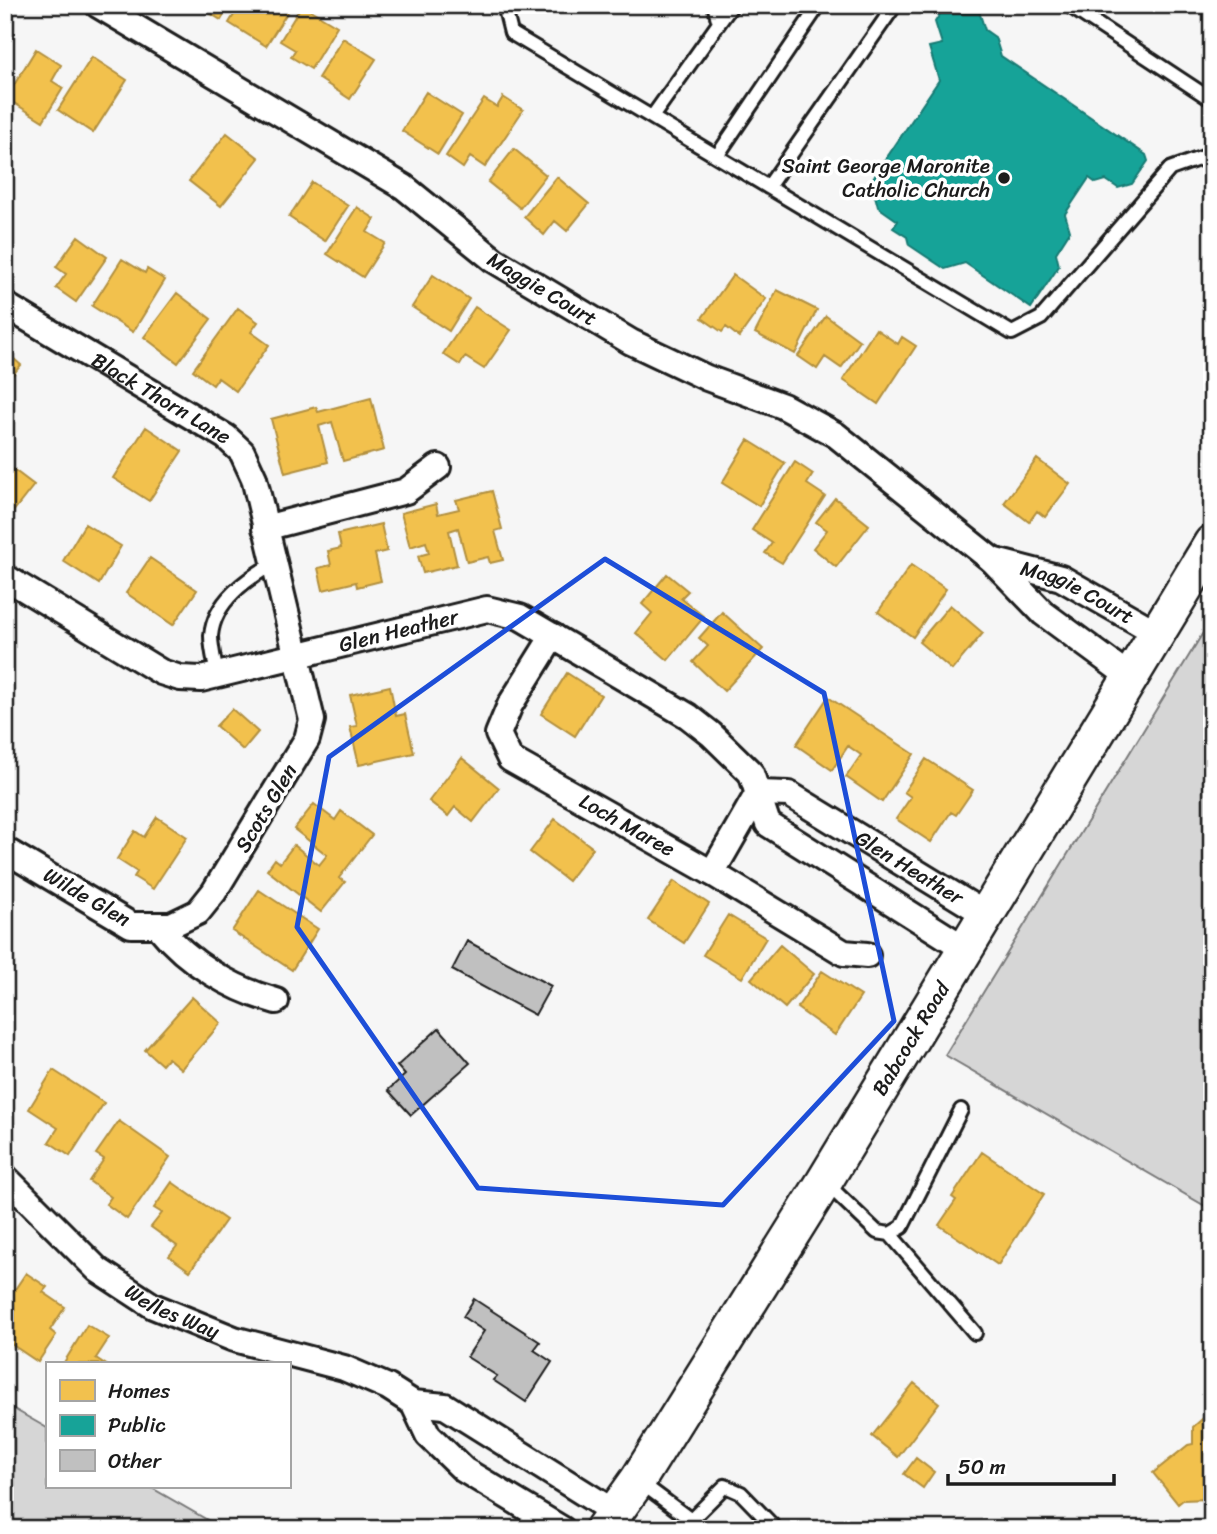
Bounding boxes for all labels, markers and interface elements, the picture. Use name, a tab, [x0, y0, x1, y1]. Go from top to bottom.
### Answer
place label: Saint George Maronite Catholic Church	[782, 147, 990, 209]
marker: Saint George Maronite Catholic Church	[996, 170, 1012, 186]
street label: Maggie Court	[480, 241, 605, 337]
street label: Black Thorn Lane	[84, 342, 239, 455]
street label: Maggie Court	[1016, 549, 1141, 635]
street label: Glen Heather	[335, 597, 464, 664]
street label: Scots Glen	[224, 756, 308, 860]
street label: Loch Maree	[572, 783, 683, 868]
street label: Glen Heather	[847, 820, 972, 916]
street label: Wilde Glen	[36, 857, 138, 937]
street label: Babcock Road	[861, 972, 961, 1104]
street label: Welles Way	[117, 1273, 226, 1350]
legend	[46, 1362, 290, 1488]
text: Homes	[108, 1372, 170, 1410]
text: Public	[108, 1406, 166, 1444]
text: Other	[108, 1442, 163, 1480]
scale bar	[948, 1443, 1114, 1487]
text: 50 m	[958, 1448, 1006, 1486]

